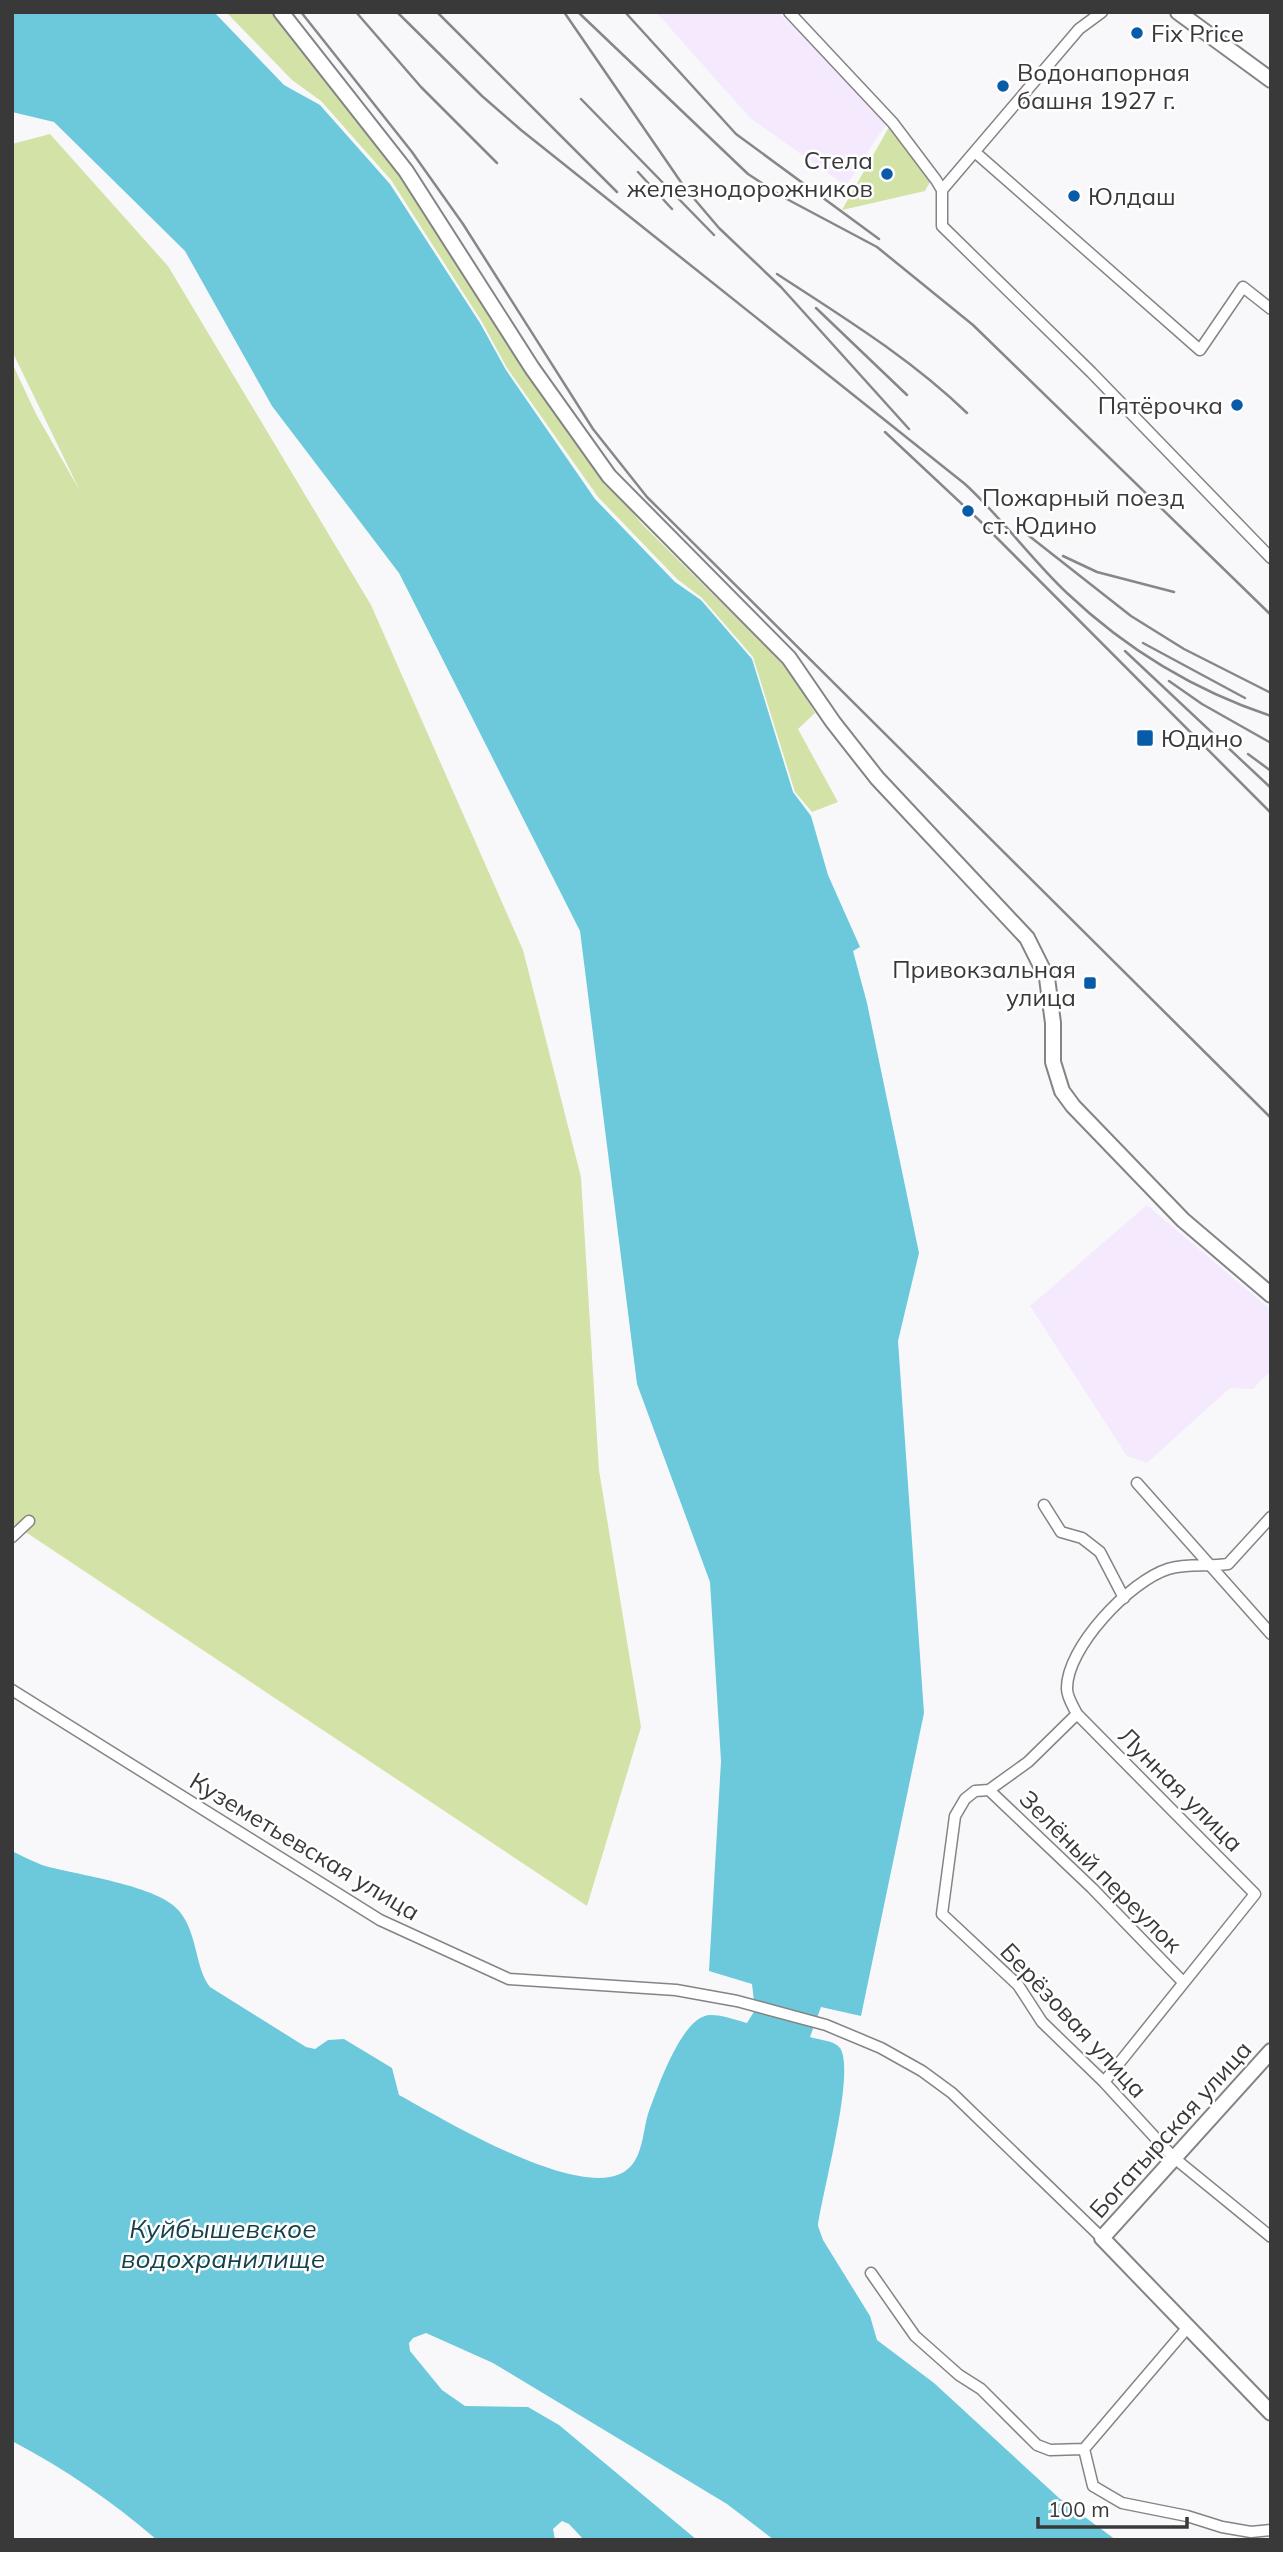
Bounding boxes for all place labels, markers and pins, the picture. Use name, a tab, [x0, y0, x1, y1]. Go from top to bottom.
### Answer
place label: Fix Price	[1151, 18, 1244, 48]
marker: Fix Price	[1129, 25, 1145, 41]
place label: Водонапорная башня 1927 г.	[1017, 57, 1190, 115]
marker: Водонапорная башня 1927 г.	[995, 78, 1011, 94]
place label: Стела железнодорожников	[627, 145, 873, 203]
marker: Стела железнодорожников	[879, 166, 895, 182]
place label: Юлдаш	[1088, 181, 1176, 211]
marker: Юлдаш	[1066, 188, 1082, 204]
place label: Пятёрочка	[1098, 390, 1223, 420]
marker: Пятёрочка	[1229, 397, 1245, 413]
place label: Пожарный поезд ст. Юдино	[982, 482, 1184, 540]
marker: Пожарный поезд ст. Юдино	[960, 503, 976, 519]
place label: Юдино	[1161, 723, 1243, 753]
marker: Юдино	[1135, 728, 1155, 748]
place label: Привокзальная улица	[892, 954, 1076, 1012]
marker: Привокзальная улица	[1082, 975, 1098, 991]

